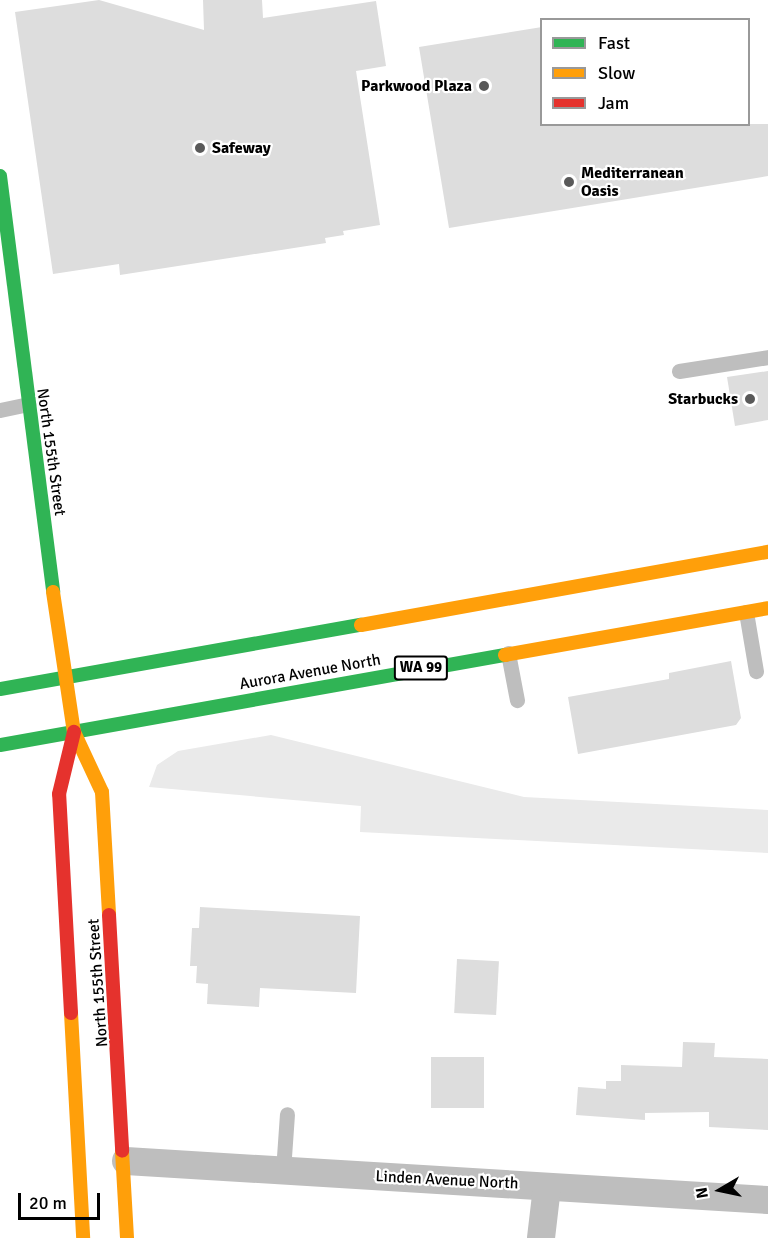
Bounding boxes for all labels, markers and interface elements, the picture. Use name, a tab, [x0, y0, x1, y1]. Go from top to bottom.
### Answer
legend	[540, 18, 750, 126]
text: Fast	[598, 32, 630, 54]
text: Slow	[598, 62, 635, 84]
place label: Parkwood Plaza	[361, 76, 472, 96]
marker: Parkwood Plaza	[477, 79, 491, 93]
text: Jam	[598, 92, 629, 114]
place label: Safeway	[212, 138, 271, 158]
marker: Safeway	[193, 141, 207, 155]
place label: Mediterranean Oasis	[581, 163, 684, 201]
marker: Mediterranean Oasis	[562, 175, 576, 189]
street label: North 155th Street	[33, 387, 69, 517]
place label: Starbucks	[668, 389, 738, 409]
marker: Starbucks	[743, 392, 757, 406]
street label: Aurora Avenue North	[238, 650, 382, 694]
road number: WA 99	[392, 656, 450, 680]
street label: North 155th Street	[84, 918, 112, 1048]
north arrow	[690, 1160, 750, 1220]
street label: Linden Avenue North	[375, 1167, 519, 1193]
scale bar	[21, 1181, 104, 1219]
text: N	[691, 1186, 713, 1200]
text: 20 m	[29, 1192, 67, 1214]

